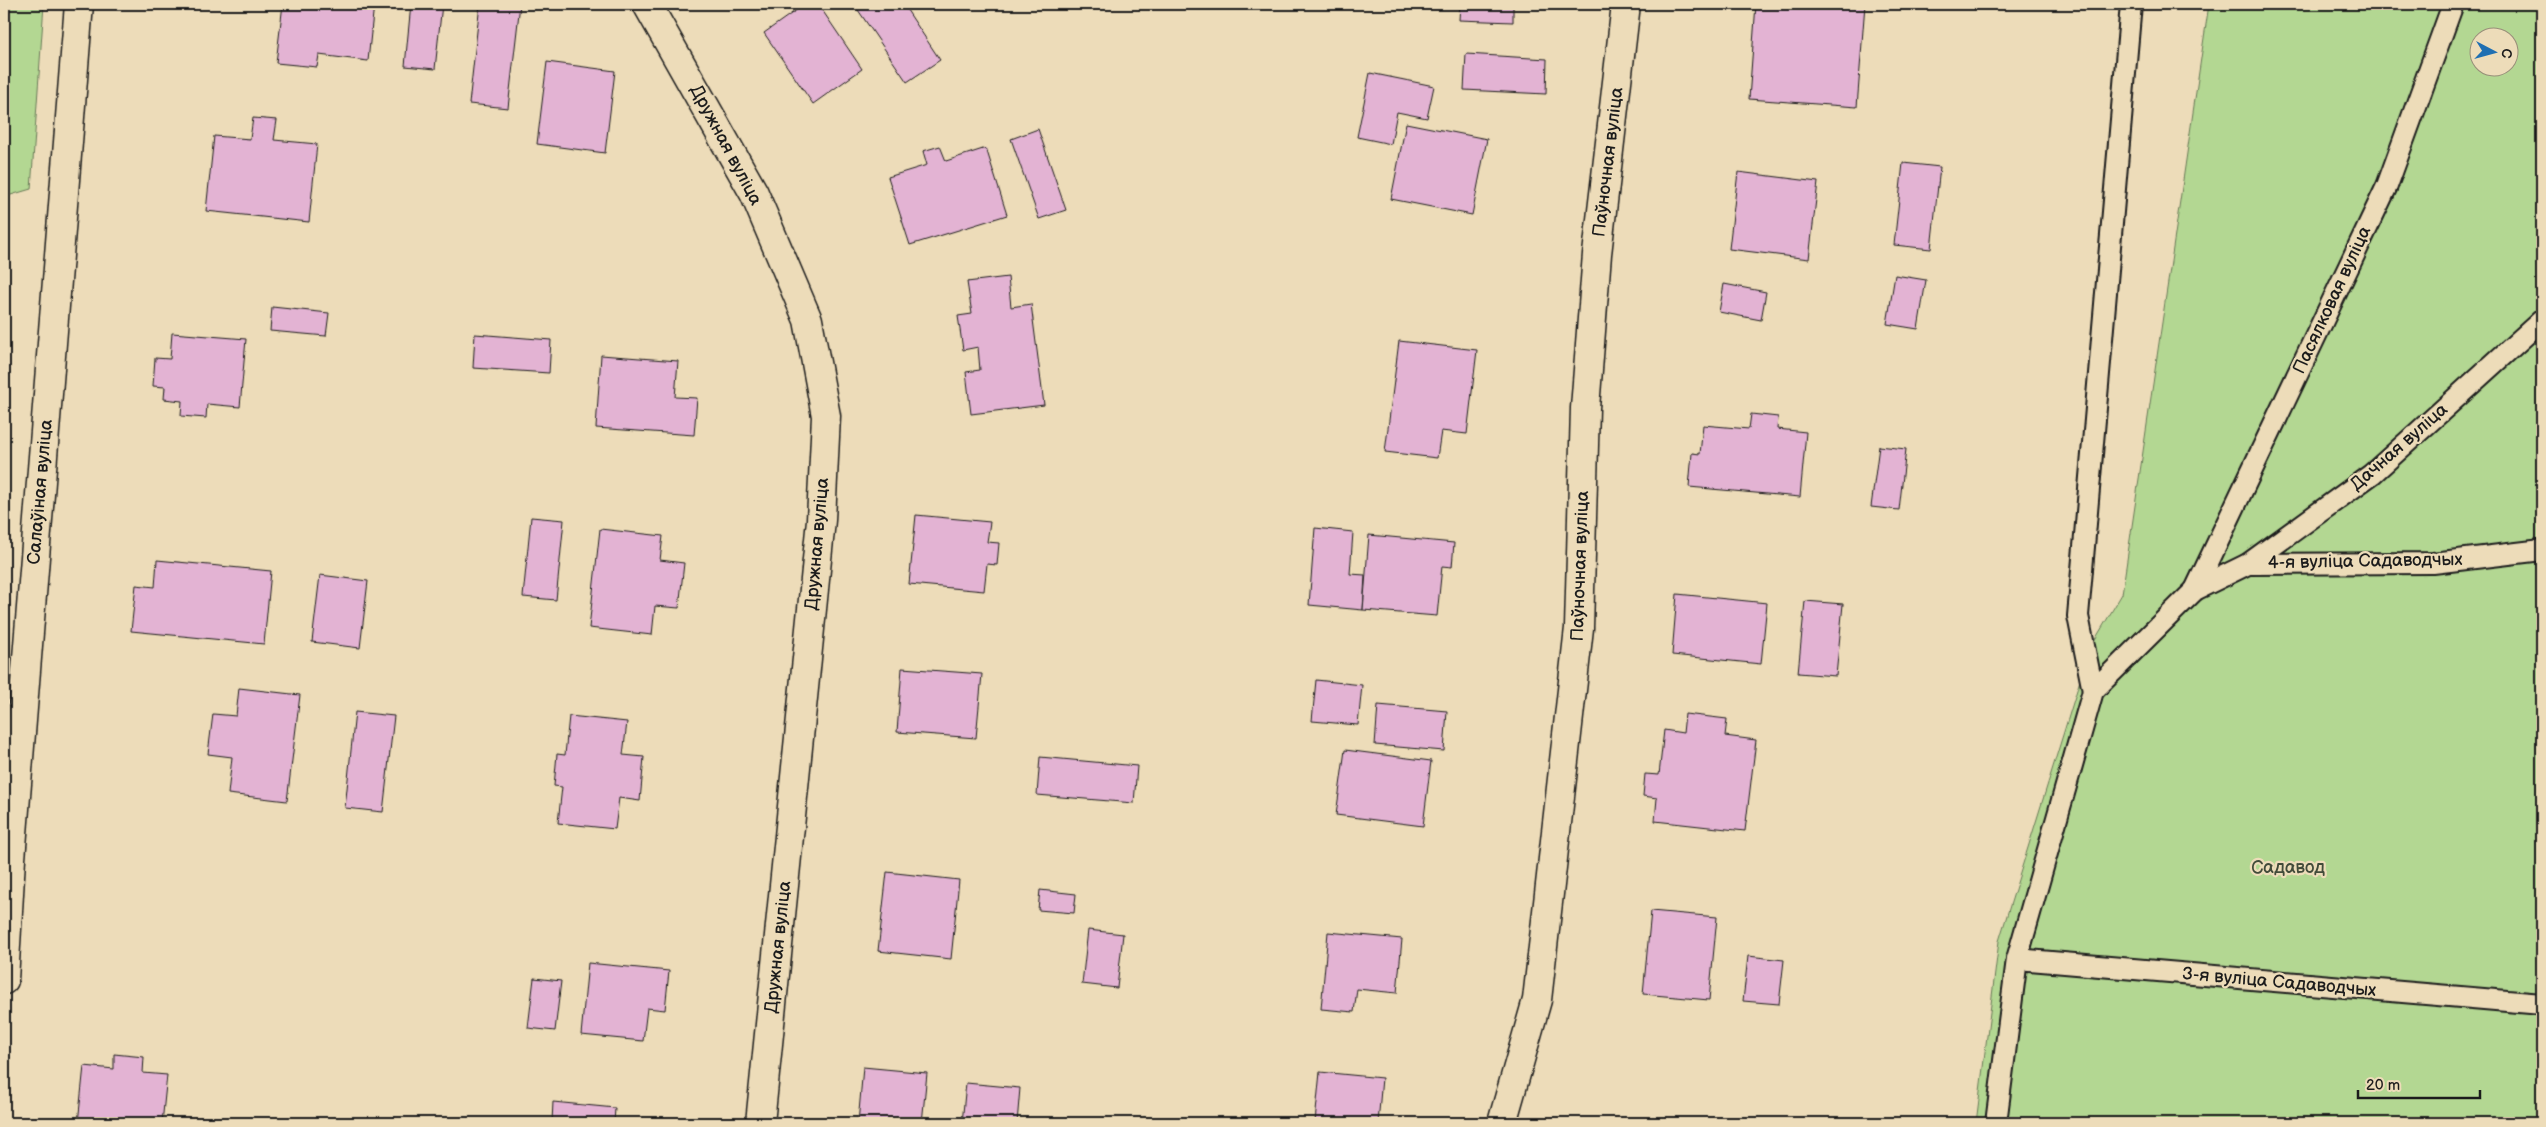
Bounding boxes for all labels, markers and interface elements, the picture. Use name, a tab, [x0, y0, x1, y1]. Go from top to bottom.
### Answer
north arrow	[2468, 28, 2518, 78]
text: С	[2497, 48, 2515, 59]
street label: Дружная вуліца	[686, 81, 767, 209]
street label: Паўночная вуліца	[1588, 86, 1628, 238]
street label: Пасялковая вуліца	[2289, 223, 2376, 377]
street label: Дачная вуліца	[2346, 399, 2452, 495]
street label: Салаўіная вуліца	[23, 418, 57, 565]
street label: Дружная вуліца	[801, 476, 833, 611]
street label: Паўночная вуліца	[1567, 490, 1593, 642]
street label: 4-я вуліца Садаводчых	[2267, 549, 2463, 573]
park label: Садавод	[2251, 857, 2325, 878]
street label: Дружная вуліца	[761, 879, 795, 1014]
street label: 3-я вуліца Садаводчых	[2181, 963, 2377, 1001]
scale bar	[2358, 1067, 2481, 1099]
text: 20 m	[2366, 1076, 2400, 1095]

